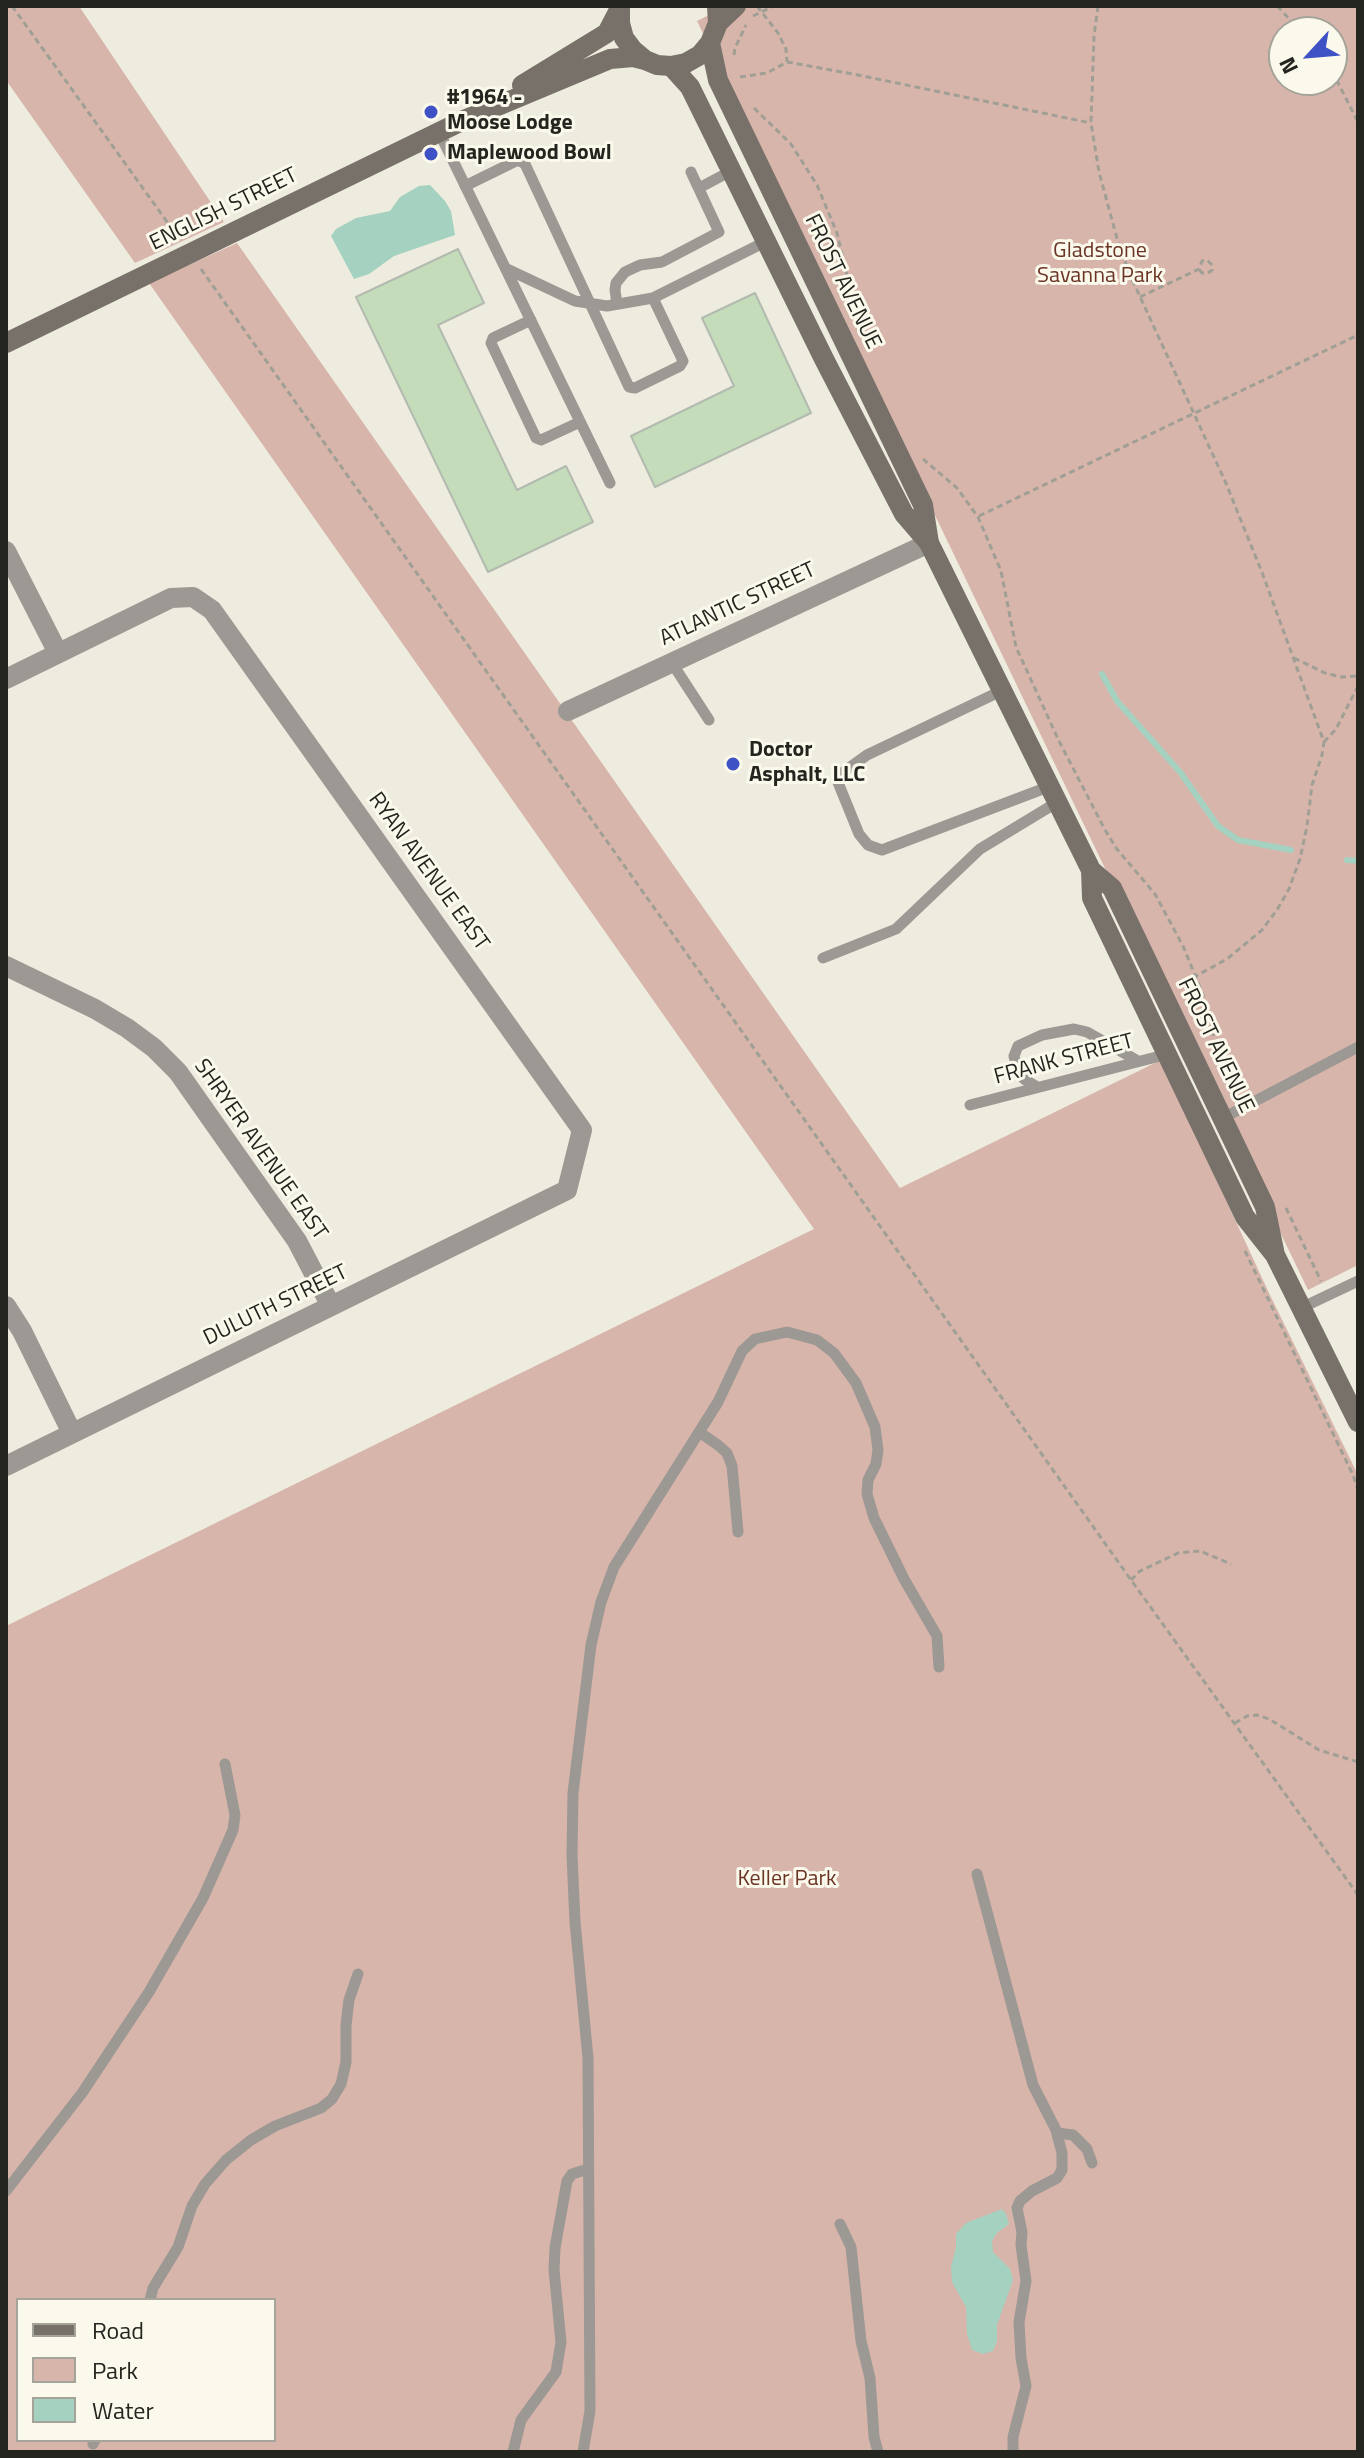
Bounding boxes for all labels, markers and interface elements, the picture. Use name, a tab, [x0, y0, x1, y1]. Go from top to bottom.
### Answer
north arrow	[1268, 16, 1348, 96]
text: N	[1270, 51, 1307, 80]
place label: #1964 - Moose Lodge	[447, 86, 573, 138]
marker: #1964 - Moose Lodge	[422, 103, 440, 121]
place label: Maplewood Bowl	[447, 141, 612, 167]
marker: Maplewood Bowl	[422, 145, 440, 163]
street label: ENGLISH STREET	[146, 163, 302, 257]
street label: FROST AVENUE	[798, 210, 886, 354]
park label: Gladstone Savanna Park	[1037, 239, 1163, 290]
street label: ATLANTIC STREET	[656, 557, 820, 653]
place label: Doctor Asphalt, LLC	[749, 738, 865, 790]
marker: Doctor Asphalt, LLC	[724, 755, 742, 773]
street label: RYAN AVENUE EAST	[362, 788, 494, 956]
street label: FROST AVENUE	[1171, 974, 1259, 1118]
street label: FRANK STREET	[991, 1029, 1137, 1091]
street label: SHRYER AVENUE EAST	[188, 1055, 332, 1245]
street label: DULUTH STREET	[200, 1260, 352, 1352]
park label: Keller Park	[737, 1867, 837, 1893]
legend	[16, 2298, 276, 2442]
text: Road	[92, 2312, 144, 2348]
text: Park	[92, 2352, 138, 2388]
text: Water	[92, 2392, 154, 2428]

